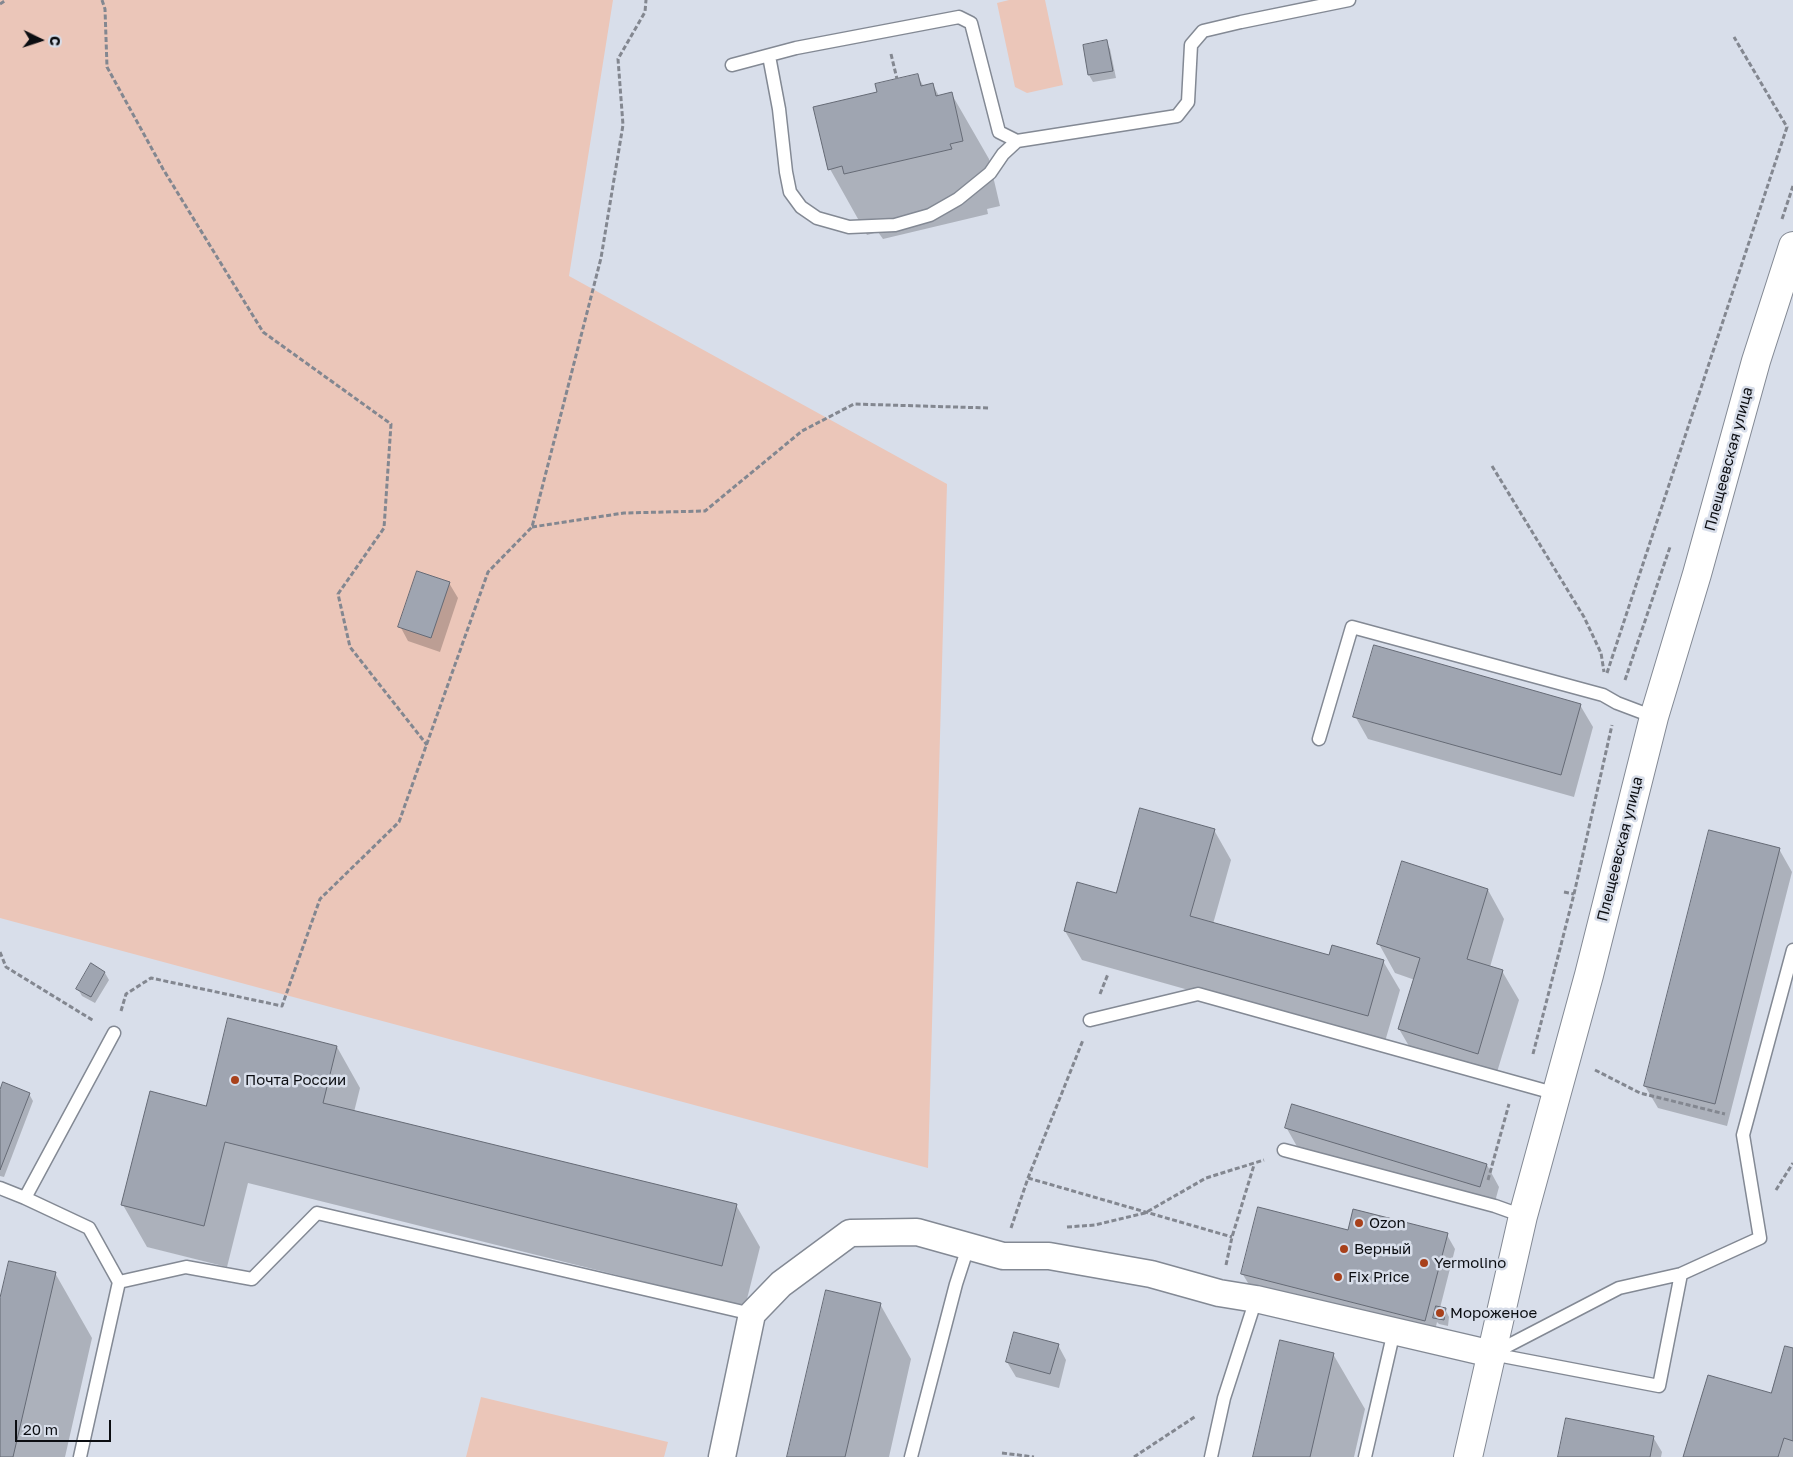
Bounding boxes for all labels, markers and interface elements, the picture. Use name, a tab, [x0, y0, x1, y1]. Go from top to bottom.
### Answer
north arrow	[15, 15, 65, 65]
text: С	[47, 36, 64, 47]
street label: Плещеевская улица	[1701, 385, 1757, 533]
street label: Плещеевская улица	[1593, 775, 1647, 923]
place label: Почта России	[245, 1071, 346, 1089]
marker: Почта России	[229, 1074, 241, 1086]
place label: Ozon	[1369, 1214, 1406, 1232]
marker: Ozon	[1353, 1217, 1365, 1229]
place label: Верный	[1354, 1240, 1411, 1258]
marker: Верный	[1338, 1243, 1350, 1255]
place label: Yermolino	[1434, 1254, 1506, 1272]
marker: Yermolino	[1418, 1257, 1430, 1269]
place label: Fix Price	[1348, 1268, 1410, 1286]
marker: Fix Price	[1332, 1271, 1344, 1283]
place label: Мороженое	[1450, 1304, 1537, 1322]
marker: Мороженое	[1434, 1307, 1446, 1319]
scale bar	[18, 1410, 114, 1442]
text: 20 m	[23, 1420, 58, 1438]

